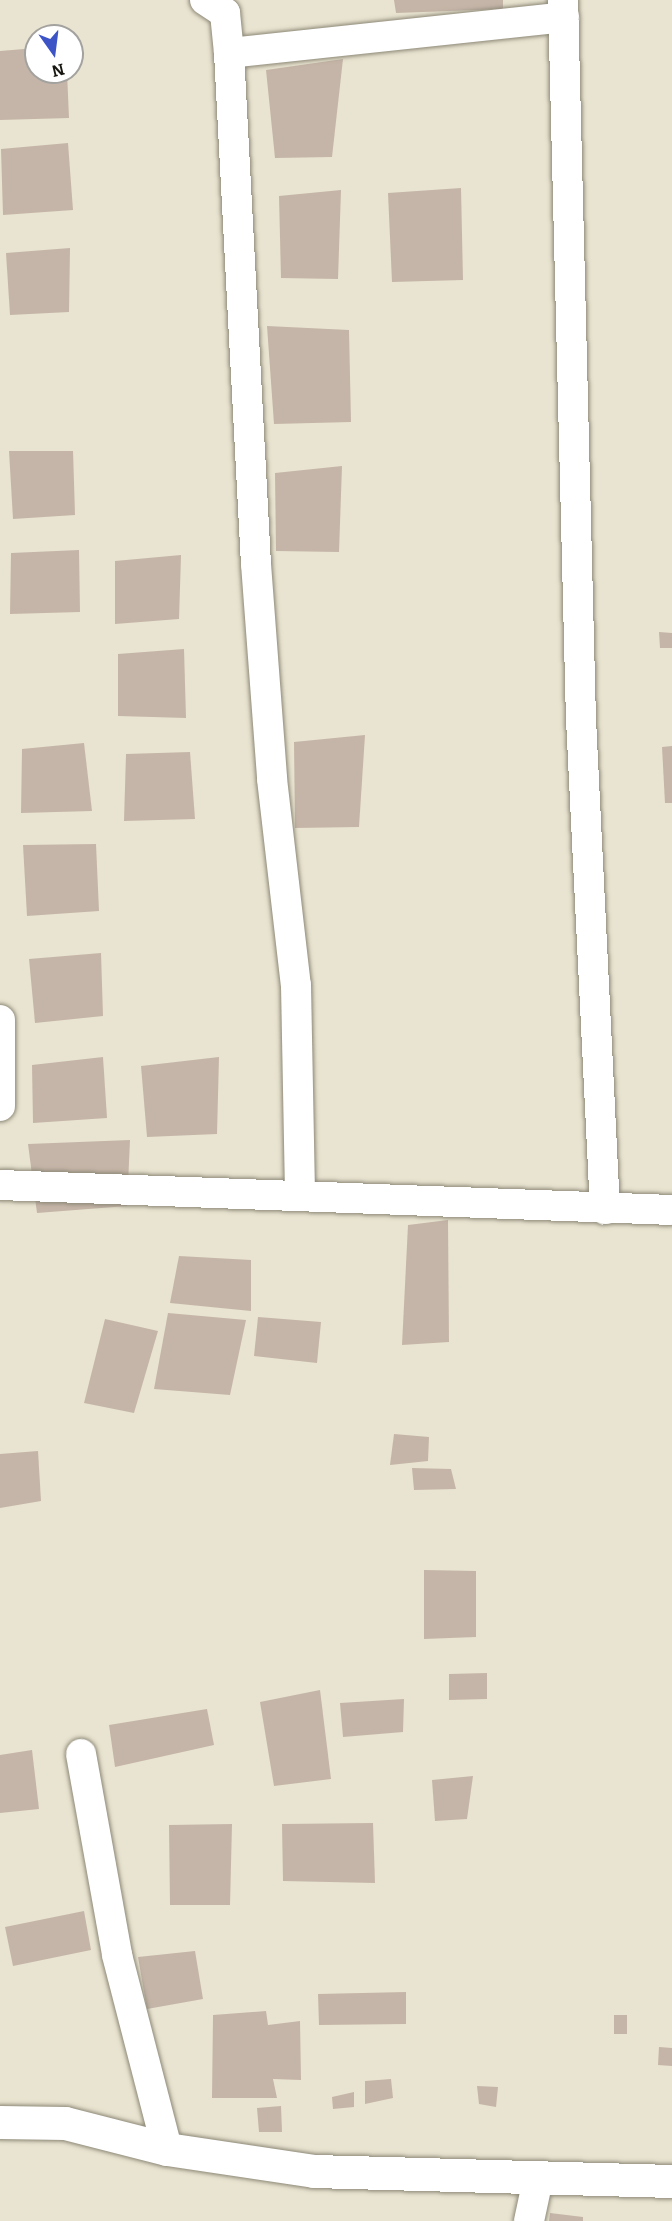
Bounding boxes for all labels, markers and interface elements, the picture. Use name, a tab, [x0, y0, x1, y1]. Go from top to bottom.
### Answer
north arrow	[24, 24, 84, 84]
text: N	[50, 59, 66, 81]

